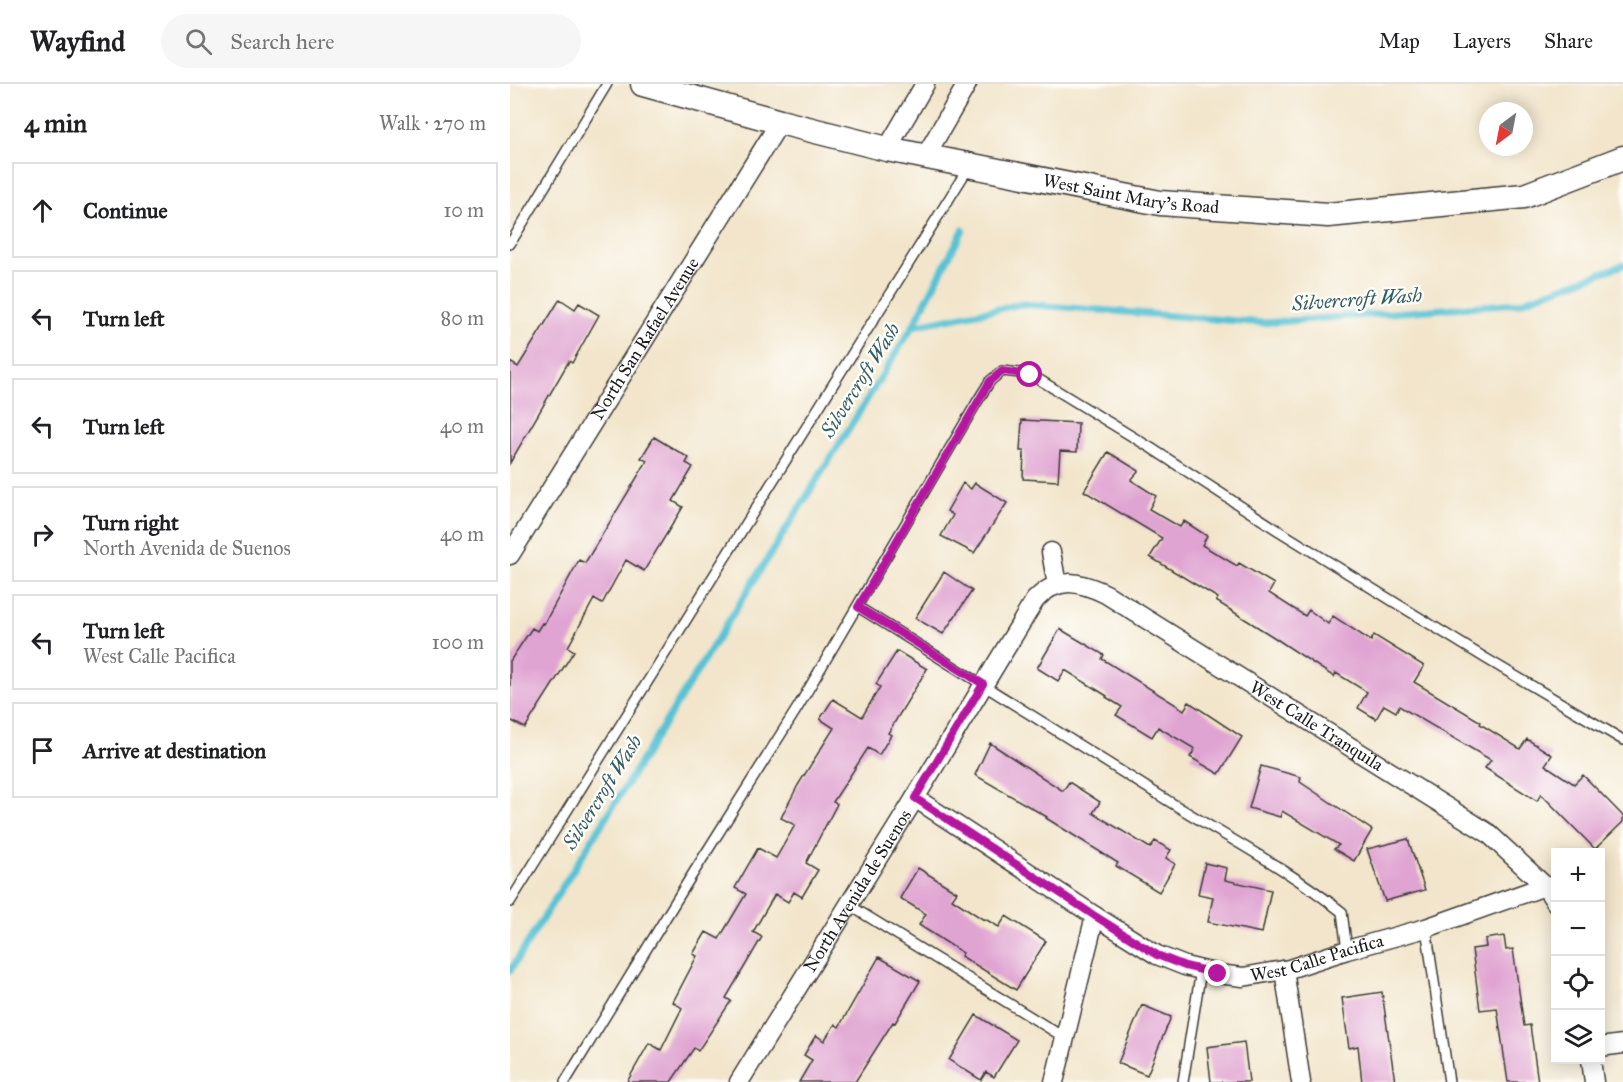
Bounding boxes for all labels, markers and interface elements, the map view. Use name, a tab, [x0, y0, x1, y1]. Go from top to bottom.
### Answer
search box	[161, 14, 581, 68]
text: Wayfind	[30, 24, 125, 59]
icon: search	[182, 25, 215, 58]
text: Search here	[230, 28, 334, 55]
text: Map	[1379, 28, 1420, 54]
text: Layers	[1453, 28, 1511, 54]
text: Share	[1544, 28, 1593, 54]
north arrow	[1479, 102, 1533, 156]
text: 4 min	[24, 107, 87, 139]
text: Walk · 270 m	[379, 111, 486, 135]
street label: West Saint Mary's Road	[1041, 169, 1220, 218]
icon: ahead	[26, 194, 59, 227]
text: Continue	[83, 197, 168, 224]
text: 10 m	[443, 198, 484, 222]
street label: North San Rafael Avenue	[586, 253, 704, 424]
water label: Silvercroft Wash	[1290, 282, 1423, 316]
icon: left	[26, 302, 59, 335]
text: Turn left	[83, 305, 165, 332]
text: 80 m	[441, 306, 484, 330]
water label: Silvercroft Wash	[815, 318, 905, 443]
route start	[1016, 361, 1042, 387]
icon: left	[26, 410, 59, 443]
text: Turn left	[83, 413, 165, 440]
text: 40 m	[440, 414, 484, 438]
text: Turn right	[83, 509, 179, 536]
icon: right	[26, 518, 59, 551]
text: 40 m	[440, 522, 484, 546]
text: North Avenida de Suenos	[83, 536, 291, 560]
text: Turn left	[83, 617, 165, 644]
icon: left	[26, 626, 59, 659]
text: 100 m	[432, 630, 484, 654]
text: West Calle Pacifica	[83, 644, 236, 668]
street label: West Calle Tranquila	[1246, 676, 1388, 776]
water label: Silvercroft Wash	[557, 730, 647, 855]
icon: arrive	[26, 734, 59, 767]
text: Arrive at destination	[83, 737, 266, 764]
street label: North Avenida de Suenos	[799, 805, 916, 976]
map controls	[1551, 848, 1605, 1064]
button: +	[1551, 848, 1605, 902]
button: −	[1551, 902, 1605, 956]
street label: West Calle Pacifica	[1249, 929, 1386, 987]
button: locate	[1551, 956, 1605, 1010]
route end	[1204, 960, 1230, 986]
button: layers	[1551, 1010, 1605, 1064]

